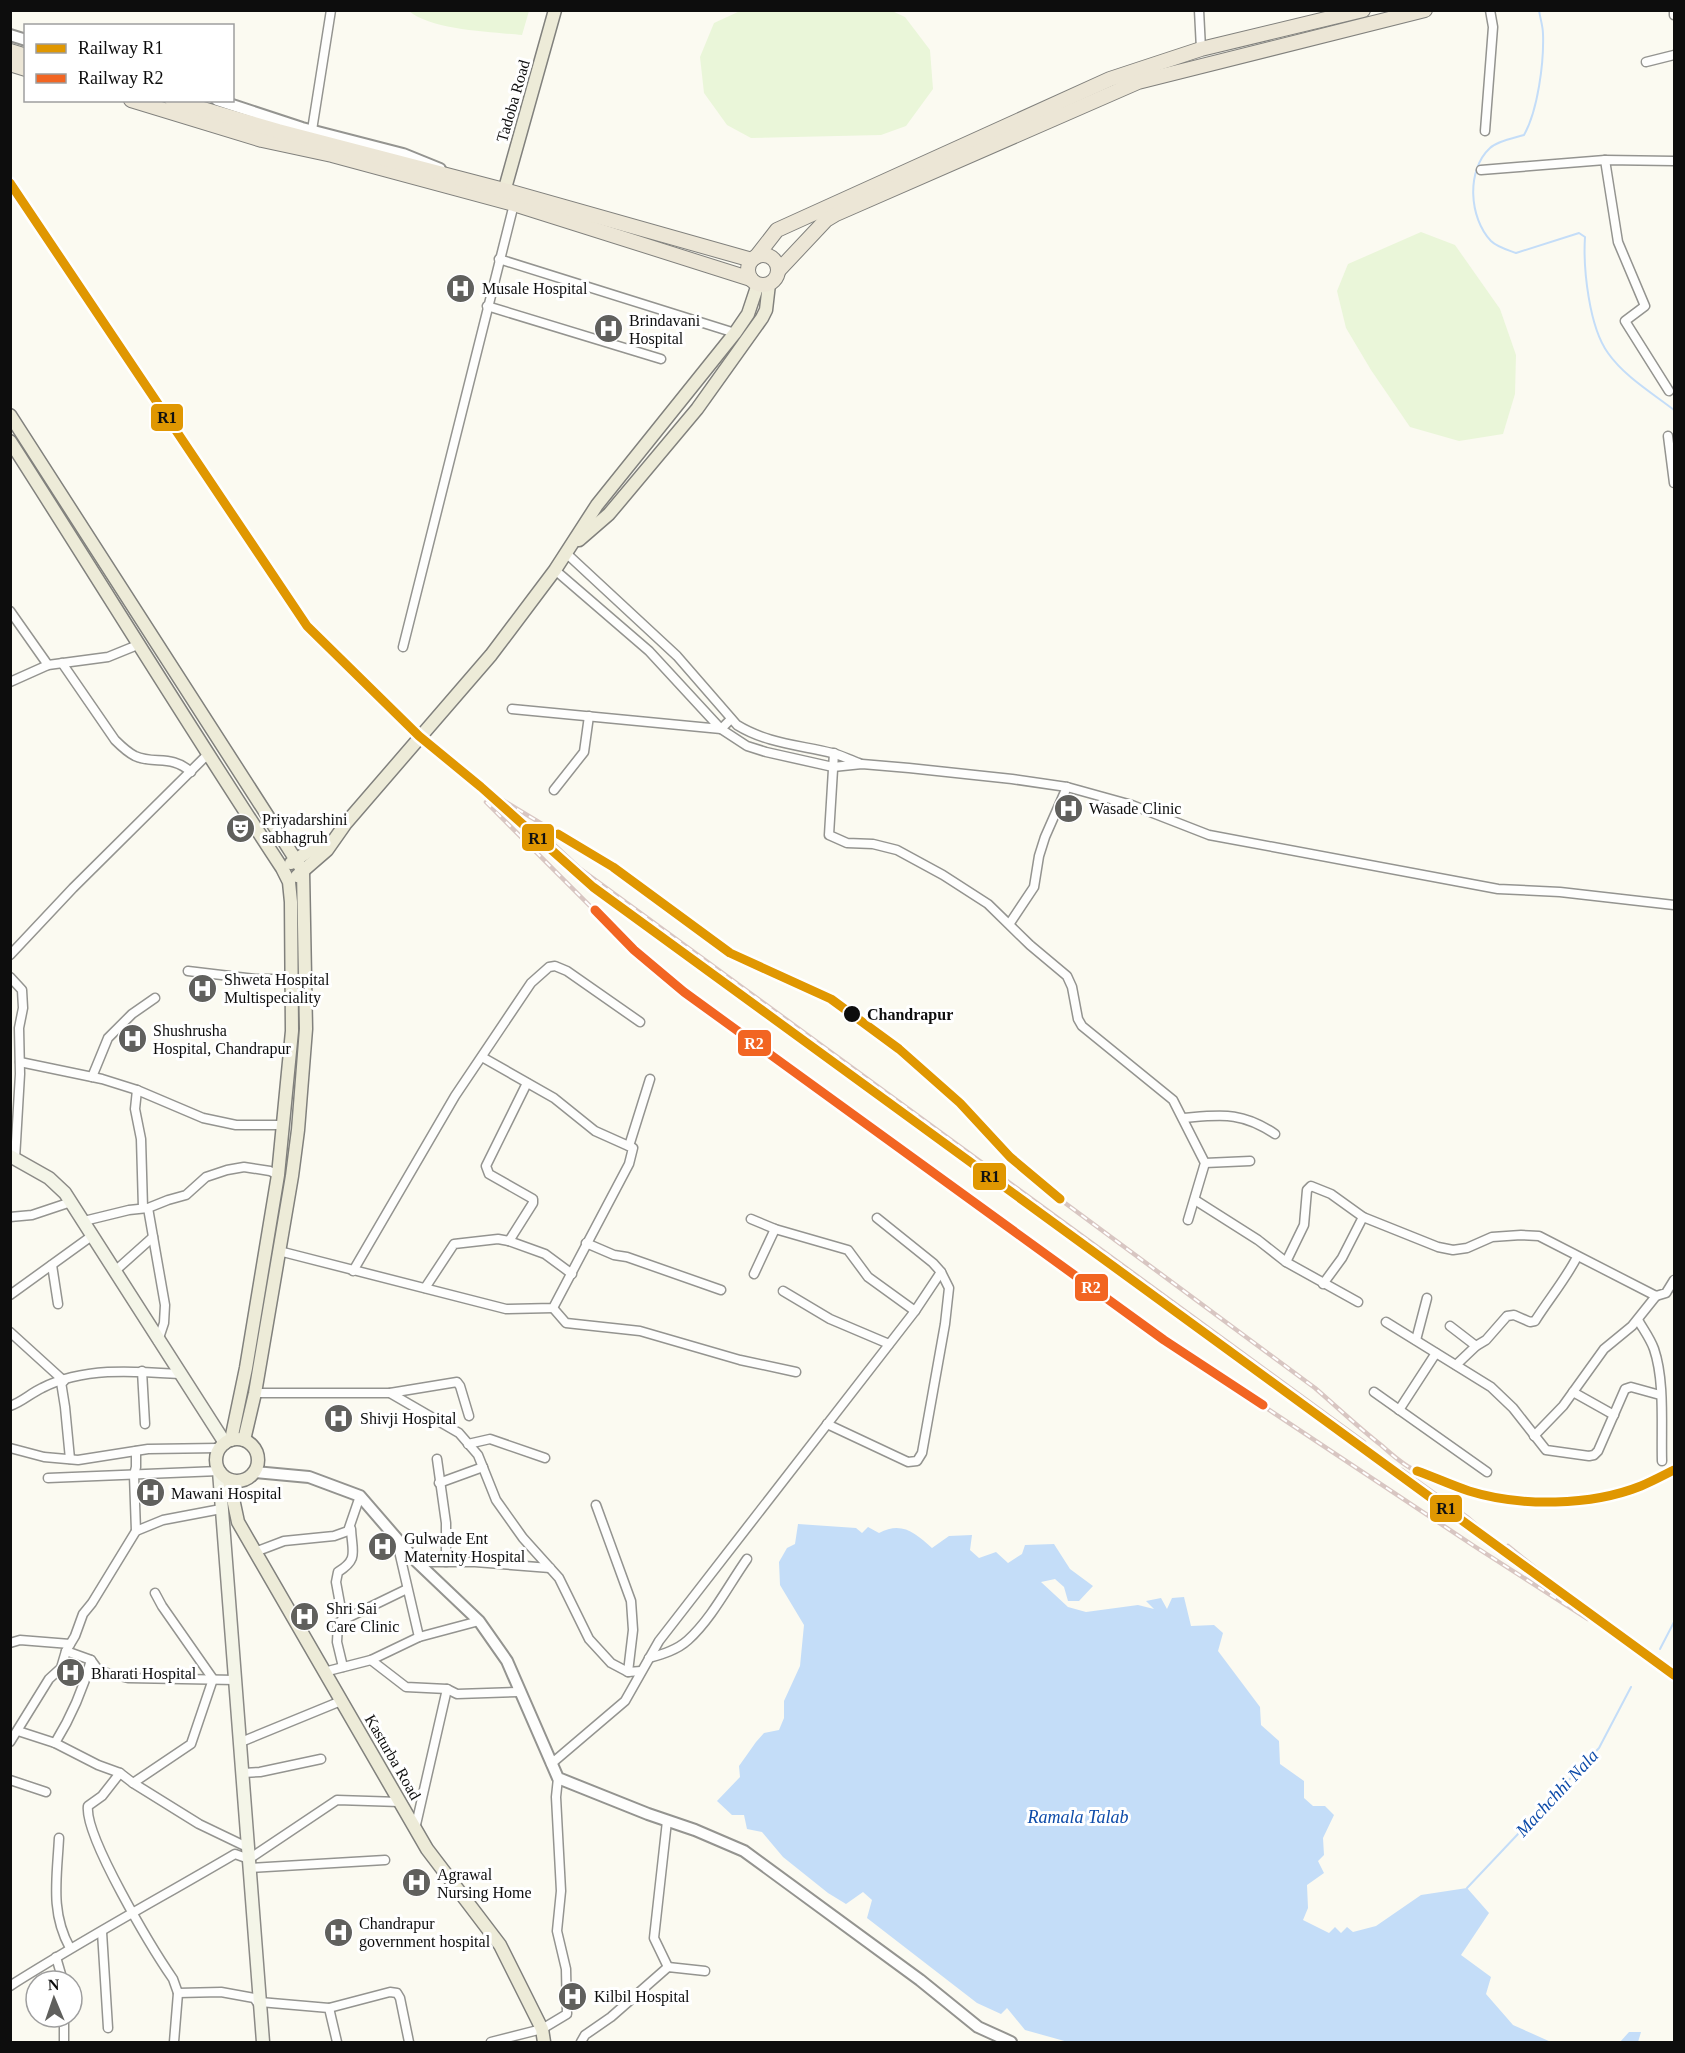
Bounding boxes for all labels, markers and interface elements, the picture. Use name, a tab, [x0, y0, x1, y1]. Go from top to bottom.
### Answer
legend	[24, 24, 234, 102]
text: Railway R1	[78, 38, 164, 58]
street label: Tadoba Road	[493, 58, 533, 144]
text: Railway R2	[78, 68, 164, 88]
hospital icon: Musale Hospital	[445, 272, 477, 304]
place label: Musale Hospital	[482, 280, 588, 298]
place label: Brindavani Hospital	[629, 312, 701, 348]
hospital icon: Brindavani Hospital	[592, 313, 624, 345]
line badge: R1	[150, 403, 184, 432]
text: R1	[157, 409, 177, 426]
hospital icon: Wasade Clinic	[1052, 792, 1084, 824]
place label: Wasade Clinic	[1089, 800, 1181, 817]
place label: Priyadarshini sabhagruh	[262, 811, 348, 847]
theatre icon: Priyadarshini sabhagruh	[225, 812, 257, 844]
line badge: R1	[521, 823, 555, 852]
text: R1	[528, 830, 548, 847]
place label: Shweta Hospital Multispeciality	[224, 971, 330, 1007]
hospital icon: Shweta Hospital Multispeciality	[187, 972, 219, 1004]
marker: Chandrapur	[842, 1004, 862, 1024]
place label: Chandrapur	[867, 1006, 953, 1024]
place label: Shushrusha Hospital, Chandrapur	[153, 1022, 291, 1058]
hospital icon: Shushrusha Hospital, Chandrapur	[116, 1023, 148, 1055]
line badge: R2	[737, 1029, 772, 1057]
text: R2	[744, 1035, 764, 1052]
line badge: R1	[972, 1162, 1007, 1191]
text: R1	[980, 1168, 1000, 1185]
line badge: R2	[1074, 1273, 1109, 1302]
text: R2	[1081, 1279, 1101, 1296]
hospital icon: Shivji Hospital	[323, 1402, 355, 1434]
place label: Shivji Hospital	[360, 1410, 457, 1428]
hospital icon: Mawani Hospital	[134, 1477, 166, 1509]
place label: Mawani Hospital	[171, 1485, 282, 1503]
line badge: R1	[1429, 1494, 1463, 1523]
text: R1	[1436, 1500, 1456, 1517]
place label: Gulwade Ent Maternity Hospital	[404, 1530, 526, 1566]
hospital icon: Gulwade Ent Maternity Hospital	[367, 1531, 399, 1563]
place label: Shri Sai Care Clinic	[326, 1600, 399, 1635]
hospital icon: Shri Sai Care Clinic	[289, 1601, 321, 1633]
hospital icon: Bharati Hospital	[54, 1657, 86, 1689]
place label: Bharati Hospital	[91, 1665, 197, 1683]
street label: Kasturba Road	[362, 1711, 424, 1803]
water label: Machchhi Nala	[1511, 1745, 1602, 1841]
water label: Ramala Talab	[1027, 1807, 1128, 1827]
place label: Agrawal Nursing Home	[437, 1866, 532, 1902]
hospital icon: Agrawal Nursing Home	[400, 1867, 432, 1899]
place label: Chandrapur government hospital	[359, 1915, 491, 1951]
hospital icon: Chandrapur government hospital	[322, 1916, 354, 1948]
north arrow	[24, 1969, 84, 2029]
text: N	[47, 1976, 60, 1993]
hospital icon: Kilbil Hospital	[557, 1980, 589, 2012]
place label: Kilbil Hospital	[594, 1988, 690, 2006]

